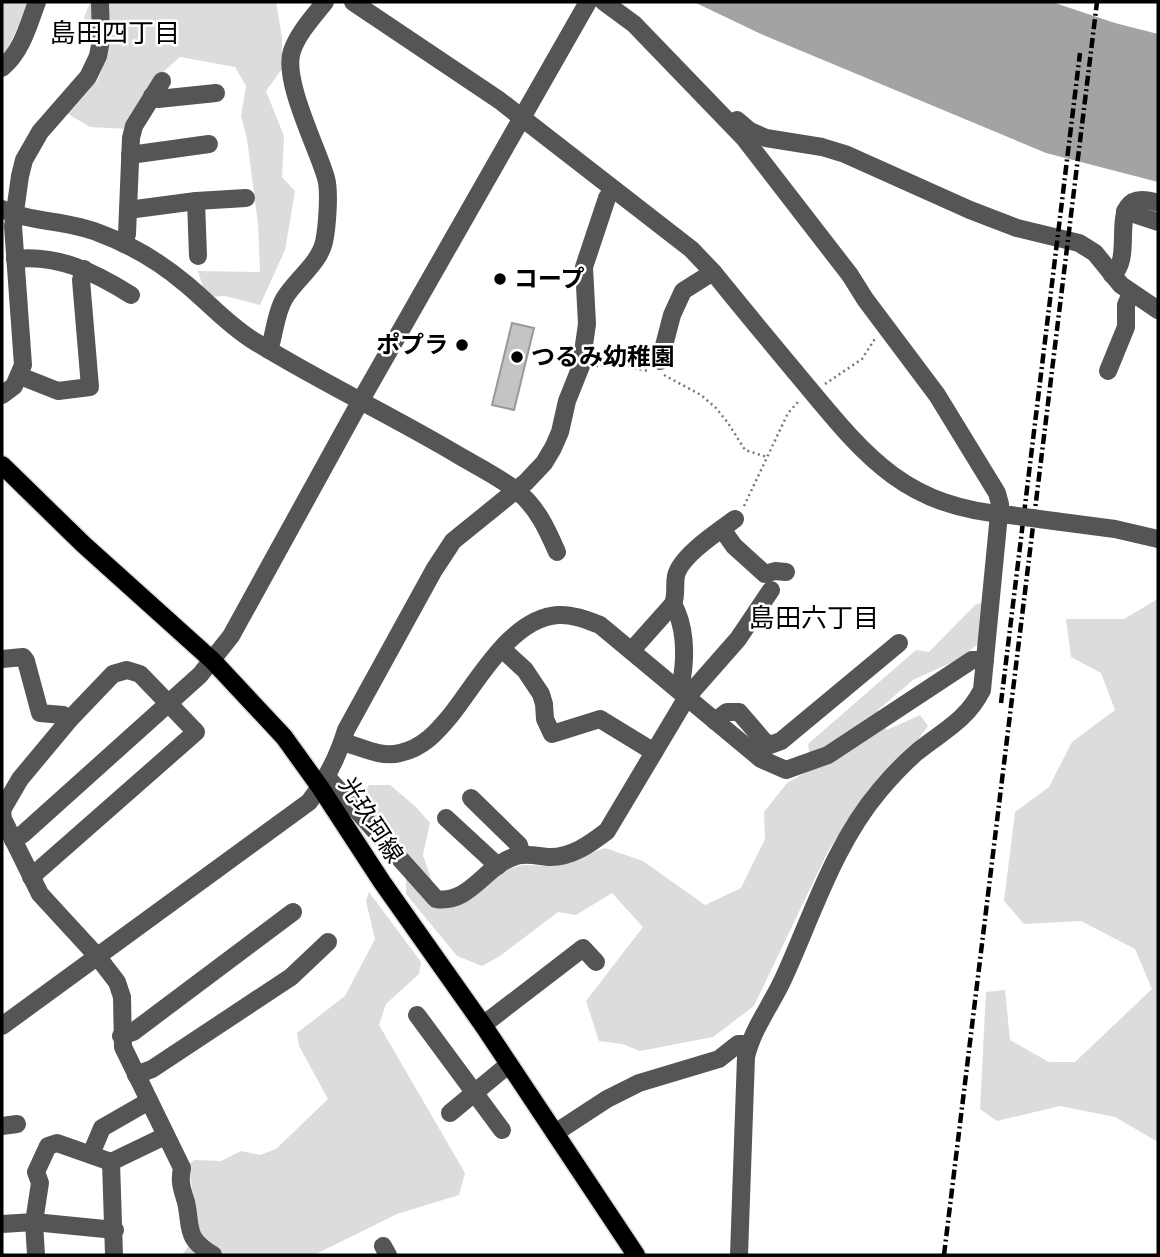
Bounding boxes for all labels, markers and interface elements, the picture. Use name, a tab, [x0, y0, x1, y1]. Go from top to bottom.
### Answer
district label: 島田四丁目	[50, 18, 180, 49]
place label: コープ	[514, 265, 585, 293]
marker: コープ	[492, 271, 508, 287]
place label: ポプラ	[376, 331, 448, 359]
marker: ポプラ	[454, 337, 470, 353]
place label: つるみ幼稚園	[531, 343, 675, 371]
marker: つるみ幼稚園	[509, 349, 525, 365]
district label: 島田六丁目	[749, 603, 879, 634]
street label: 光玖珂線	[333, 772, 409, 868]

